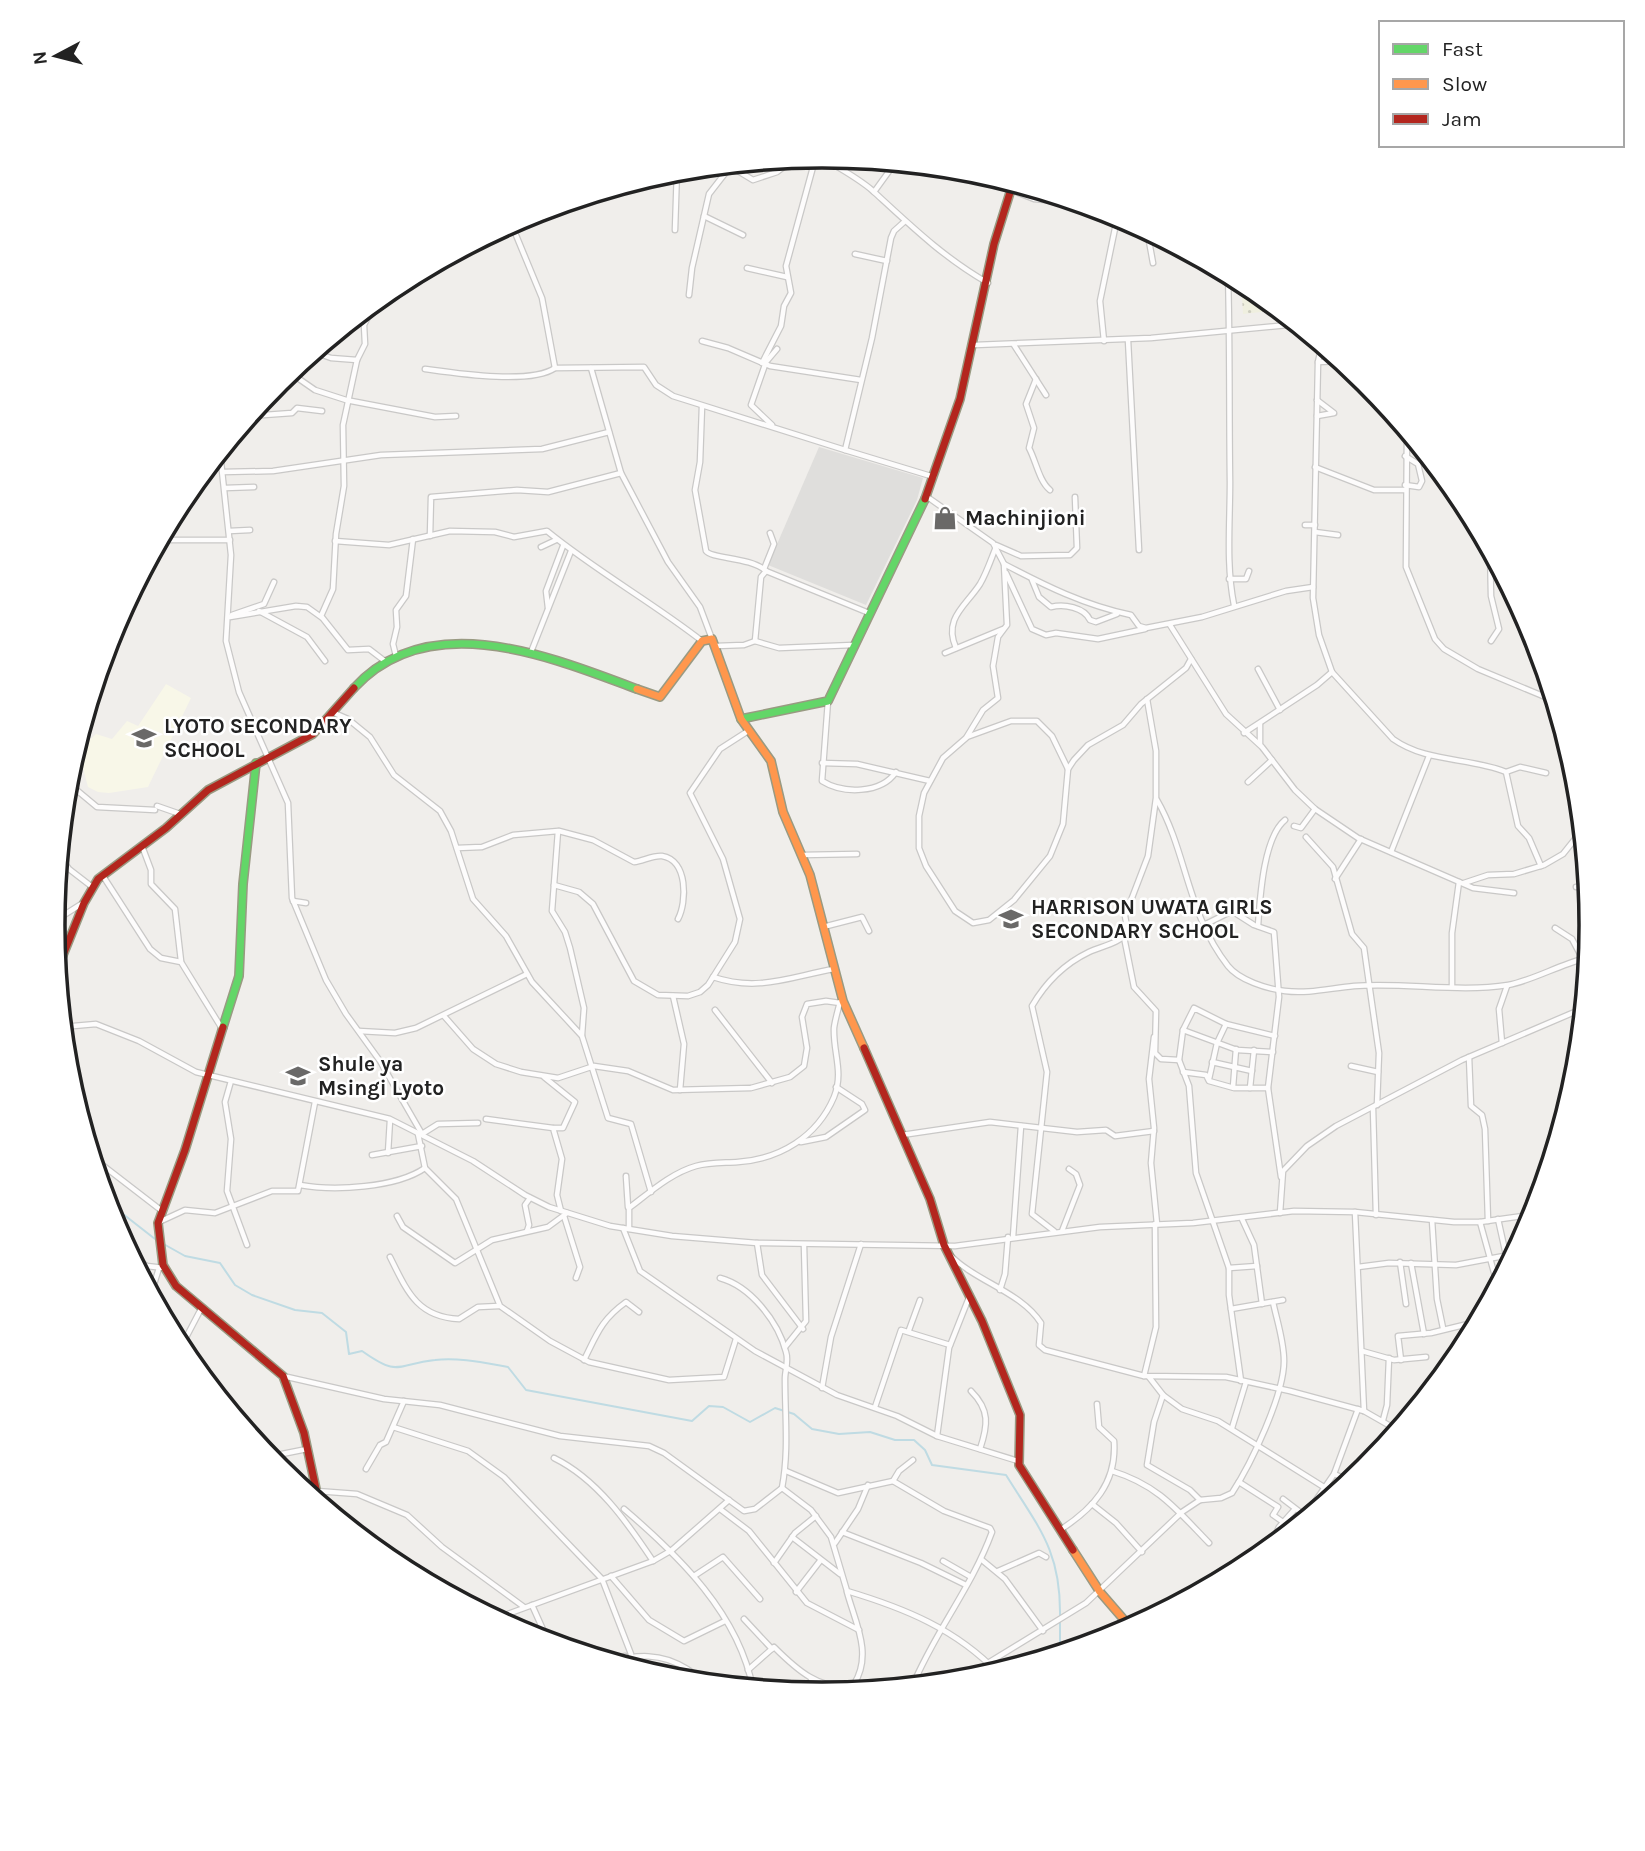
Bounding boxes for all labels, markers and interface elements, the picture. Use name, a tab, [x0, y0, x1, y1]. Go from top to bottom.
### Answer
north arrow	[21, 21, 91, 91]
legend	[1379, 21, 1624, 147]
text: Fast	[1442, 37, 1483, 61]
text: N	[28, 50, 52, 66]
text: Slow	[1442, 72, 1487, 96]
text: Jam	[1442, 107, 1482, 131]
shop icon: Machinjioni	[931, 504, 959, 532]
place label: Machinjioni	[965, 506, 1086, 530]
place label: LYOTO SECONDARY SCHOOL	[164, 714, 352, 762]
school or university icon: LYOTO SECONDARY SCHOOL	[130, 724, 158, 752]
place label: HARRISON UWATA GIRLS SECONDARY SCHOOL	[1031, 895, 1273, 943]
school or university icon: HARRISON UWATA GIRLS SECONDARY SCHOOL	[997, 905, 1025, 933]
place label: Shule ya Msingi Lyoto	[318, 1052, 444, 1100]
school or university icon: Shule ya Msingi Lyoto	[284, 1062, 312, 1090]

